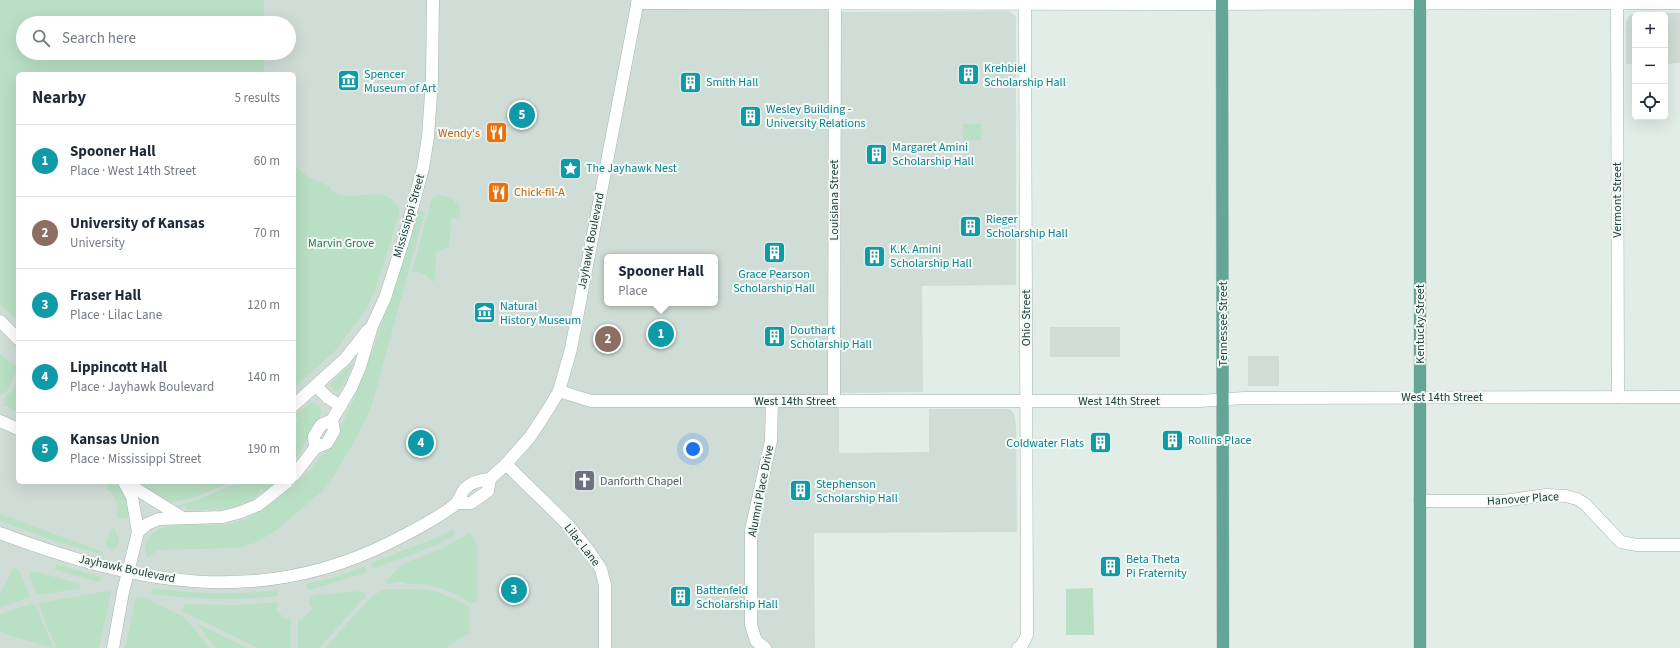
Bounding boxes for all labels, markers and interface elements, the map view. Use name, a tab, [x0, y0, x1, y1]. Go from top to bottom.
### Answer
map controls	[1632, 12, 1668, 120]
button: +	[1632, 12, 1668, 48]
search box	[16, 16, 296, 60]
icon: search	[30, 27, 52, 49]
text: Search here	[62, 28, 136, 49]
button: −	[1632, 48, 1668, 84]
place label: Krehbiel Scholarship Hall	[984, 60, 1066, 91]
building icon: Krehbiel Scholarship Hall	[955, 62, 981, 88]
place label: Spencer Museum of Art	[364, 66, 436, 97]
museum icon: Spencer Museum of Art	[335, 68, 361, 94]
building icon: Smith Hall	[678, 69, 704, 95]
place label: Smith Hall	[706, 74, 758, 91]
button: locate	[1632, 84, 1668, 120]
text: Nearby	[32, 86, 86, 110]
text: 5 results	[235, 89, 280, 107]
pin: 5	[509, 100, 535, 130]
place label: Wesley Building - University Relations	[766, 101, 866, 132]
building icon: Wesley Building - University Relations	[738, 103, 764, 129]
restaurant icon: Wendy's	[483, 120, 509, 146]
place label: Wendy's	[438, 125, 480, 142]
place label: Margaret Amini Scholarship Hall	[892, 139, 974, 170]
text: Spooner Hall	[70, 141, 156, 162]
building icon: Margaret Amini Scholarship Hall	[864, 141, 890, 167]
text: 1	[42, 152, 48, 170]
text: 60 m	[254, 152, 280, 170]
place icon: The Jayhawk Nest	[558, 155, 584, 181]
place label: The Jayhawk Nest	[586, 160, 677, 177]
street label: Louisiana Street	[826, 160, 843, 240]
text: Place · West 14th Street	[70, 162, 196, 180]
street label: Vermont Street	[1609, 162, 1626, 238]
street label: Mississippi Street	[389, 172, 429, 260]
restaurant icon: Chick-fil-A	[485, 179, 511, 205]
place label: Chick-fil-A	[514, 184, 565, 201]
street label: Jayhawk Boulevard	[573, 191, 609, 291]
place label: Rieger Scholarship Hall	[986, 211, 1068, 242]
text: University of Kansas	[70, 213, 205, 234]
building icon: Rieger Scholarship Hall	[958, 213, 984, 239]
text: 2	[42, 224, 48, 242]
text: 70 m	[254, 224, 280, 242]
text: University	[70, 234, 125, 252]
park label: Marvin Grove	[308, 235, 374, 252]
building icon: Grace Pearson Scholarship Hall	[761, 240, 787, 266]
place label: K.K. Amini Scholarship Hall	[890, 241, 972, 272]
building icon: K.K. Amini Scholarship Hall	[862, 243, 888, 269]
popup	[604, 254, 718, 306]
text: Spooner Hall	[618, 261, 704, 282]
place label: Grace Pearson Scholarship Hall	[733, 266, 815, 297]
street label: Tennessee Street	[1215, 281, 1232, 367]
text: Place	[618, 282, 648, 300]
street label: Kentucky Street	[1412, 284, 1429, 364]
text: Fraser Hall	[70, 285, 141, 306]
street label: Ohio Street	[1018, 290, 1035, 346]
text: 3	[42, 296, 48, 314]
text: 120 m	[247, 296, 280, 314]
place label: Natural History Museum	[500, 298, 581, 329]
museum icon: Natural History Museum	[472, 300, 498, 326]
text: Place · Lilac Lane	[70, 306, 162, 324]
pin: 1	[648, 319, 674, 349]
place label: Douthart Scholarship Hall	[790, 322, 872, 353]
pin: 2	[595, 324, 621, 354]
building icon: Douthart Scholarship Hall	[761, 324, 787, 350]
text: Lippincott Hall	[70, 357, 167, 378]
text: 4	[42, 368, 48, 386]
text: 140 m	[247, 368, 280, 386]
text: Place · Jayhawk Boulevard	[70, 378, 214, 396]
street label: West 14th Street	[1401, 389, 1483, 406]
street label: West 14th Street	[754, 393, 836, 410]
street label: West 14th Street	[1078, 393, 1160, 410]
building icon: Rollins Place	[1159, 427, 1185, 453]
pin: 4	[408, 428, 434, 458]
text: Kansas Union	[70, 429, 160, 450]
building icon: Coldwater Flats	[1087, 430, 1113, 456]
place label: Rollins Place	[1188, 432, 1251, 449]
place label: Coldwater Flats	[1006, 435, 1084, 452]
your location	[683, 439, 703, 459]
text: 5	[42, 440, 48, 458]
text: 190 m	[247, 440, 280, 458]
street label: Alumni Place Drive	[744, 443, 778, 538]
text: Place · Mississippi Street	[70, 450, 201, 468]
church icon: Danforth Chapel	[571, 468, 597, 494]
place label: Danforth Chapel	[600, 473, 682, 490]
place label: Stephenson Scholarship Hall	[816, 476, 898, 507]
building icon: Stephenson Scholarship Hall	[787, 478, 813, 504]
street label: Hanover Place	[1486, 488, 1560, 510]
street label: Lilac Lane	[560, 520, 604, 570]
street label: Jayhawk Boulevard	[77, 550, 177, 588]
place label: Beta Theta Pi Fraternity	[1126, 551, 1187, 582]
building icon: Beta Theta Pi Fraternity	[1098, 553, 1124, 579]
pin: 3	[501, 575, 527, 605]
place label: Battenfeld Scholarship Hall	[696, 582, 778, 613]
building icon: Battenfeld Scholarship Hall	[668, 584, 694, 610]

